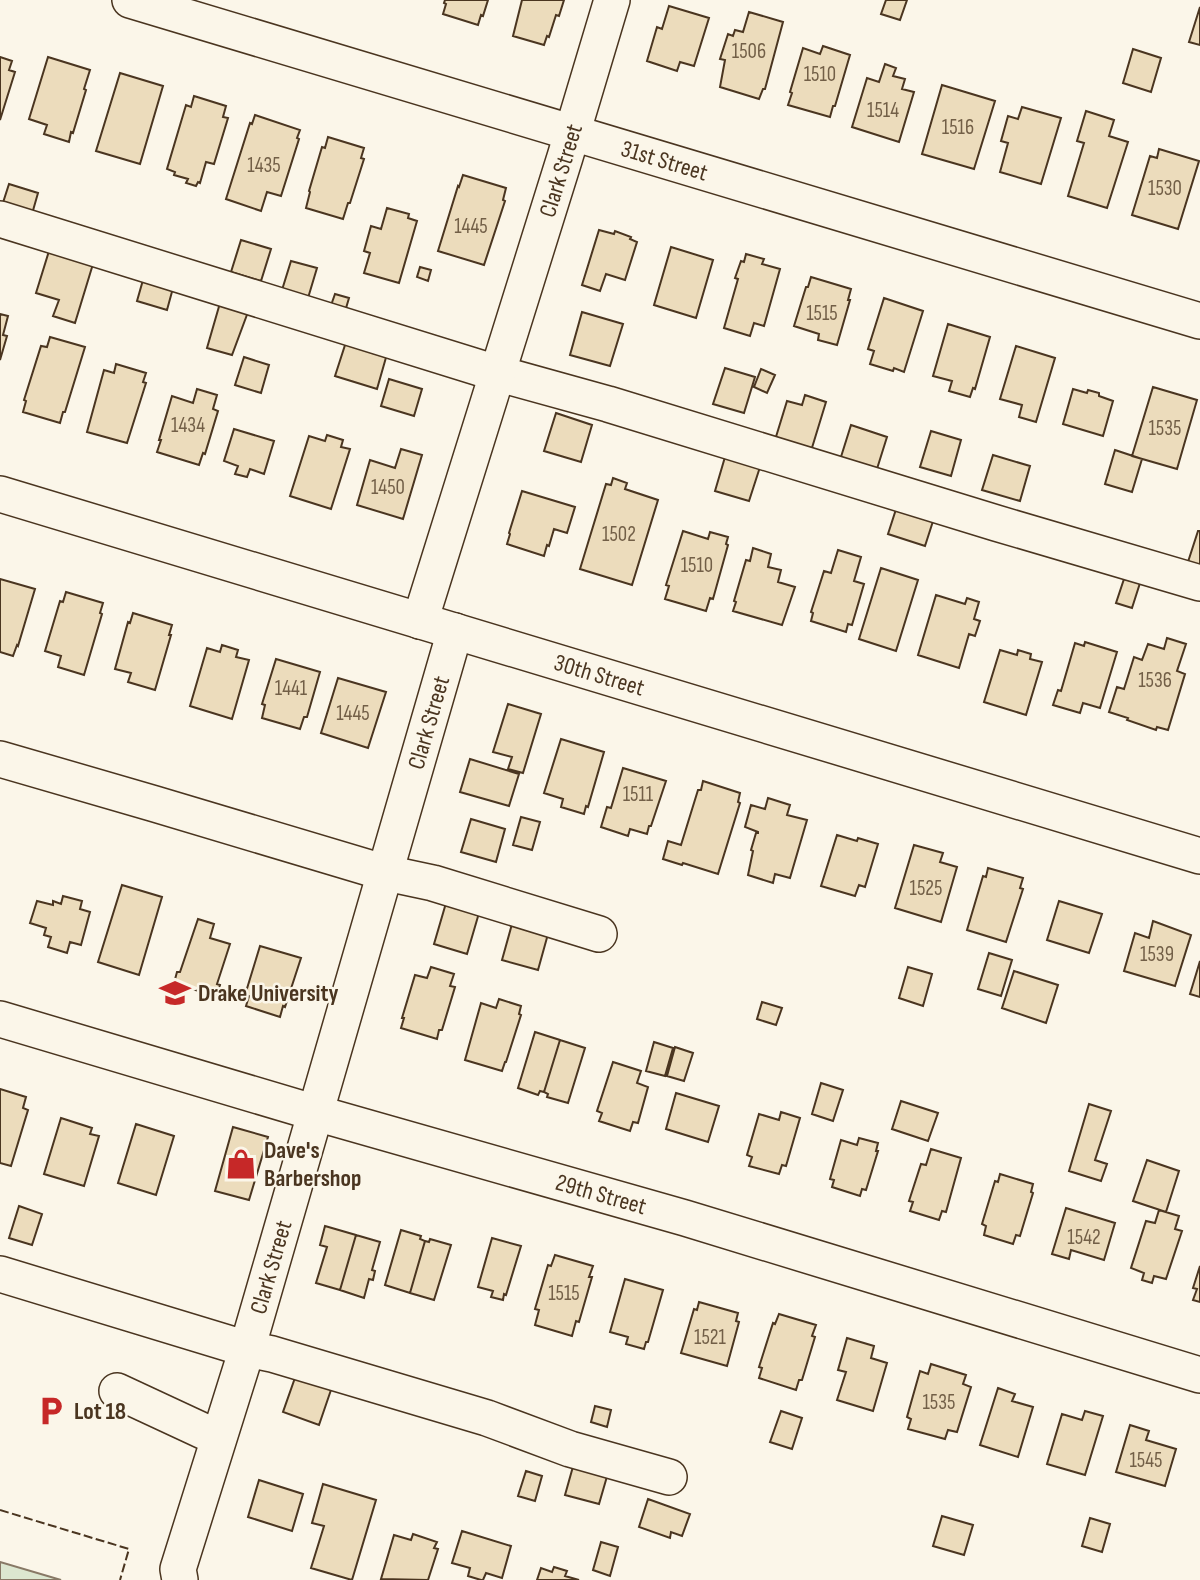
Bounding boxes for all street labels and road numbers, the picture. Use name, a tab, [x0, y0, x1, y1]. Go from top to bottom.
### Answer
street label: Clark Street	[533, 120, 589, 221]
street label: 31st Street	[618, 134, 711, 187]
street label: 30th Street	[551, 647, 648, 702]
street label: Clark Street	[401, 672, 456, 773]
street label: 29th Street	[552, 1167, 650, 1221]
street label: Clark Street	[243, 1217, 298, 1317]

